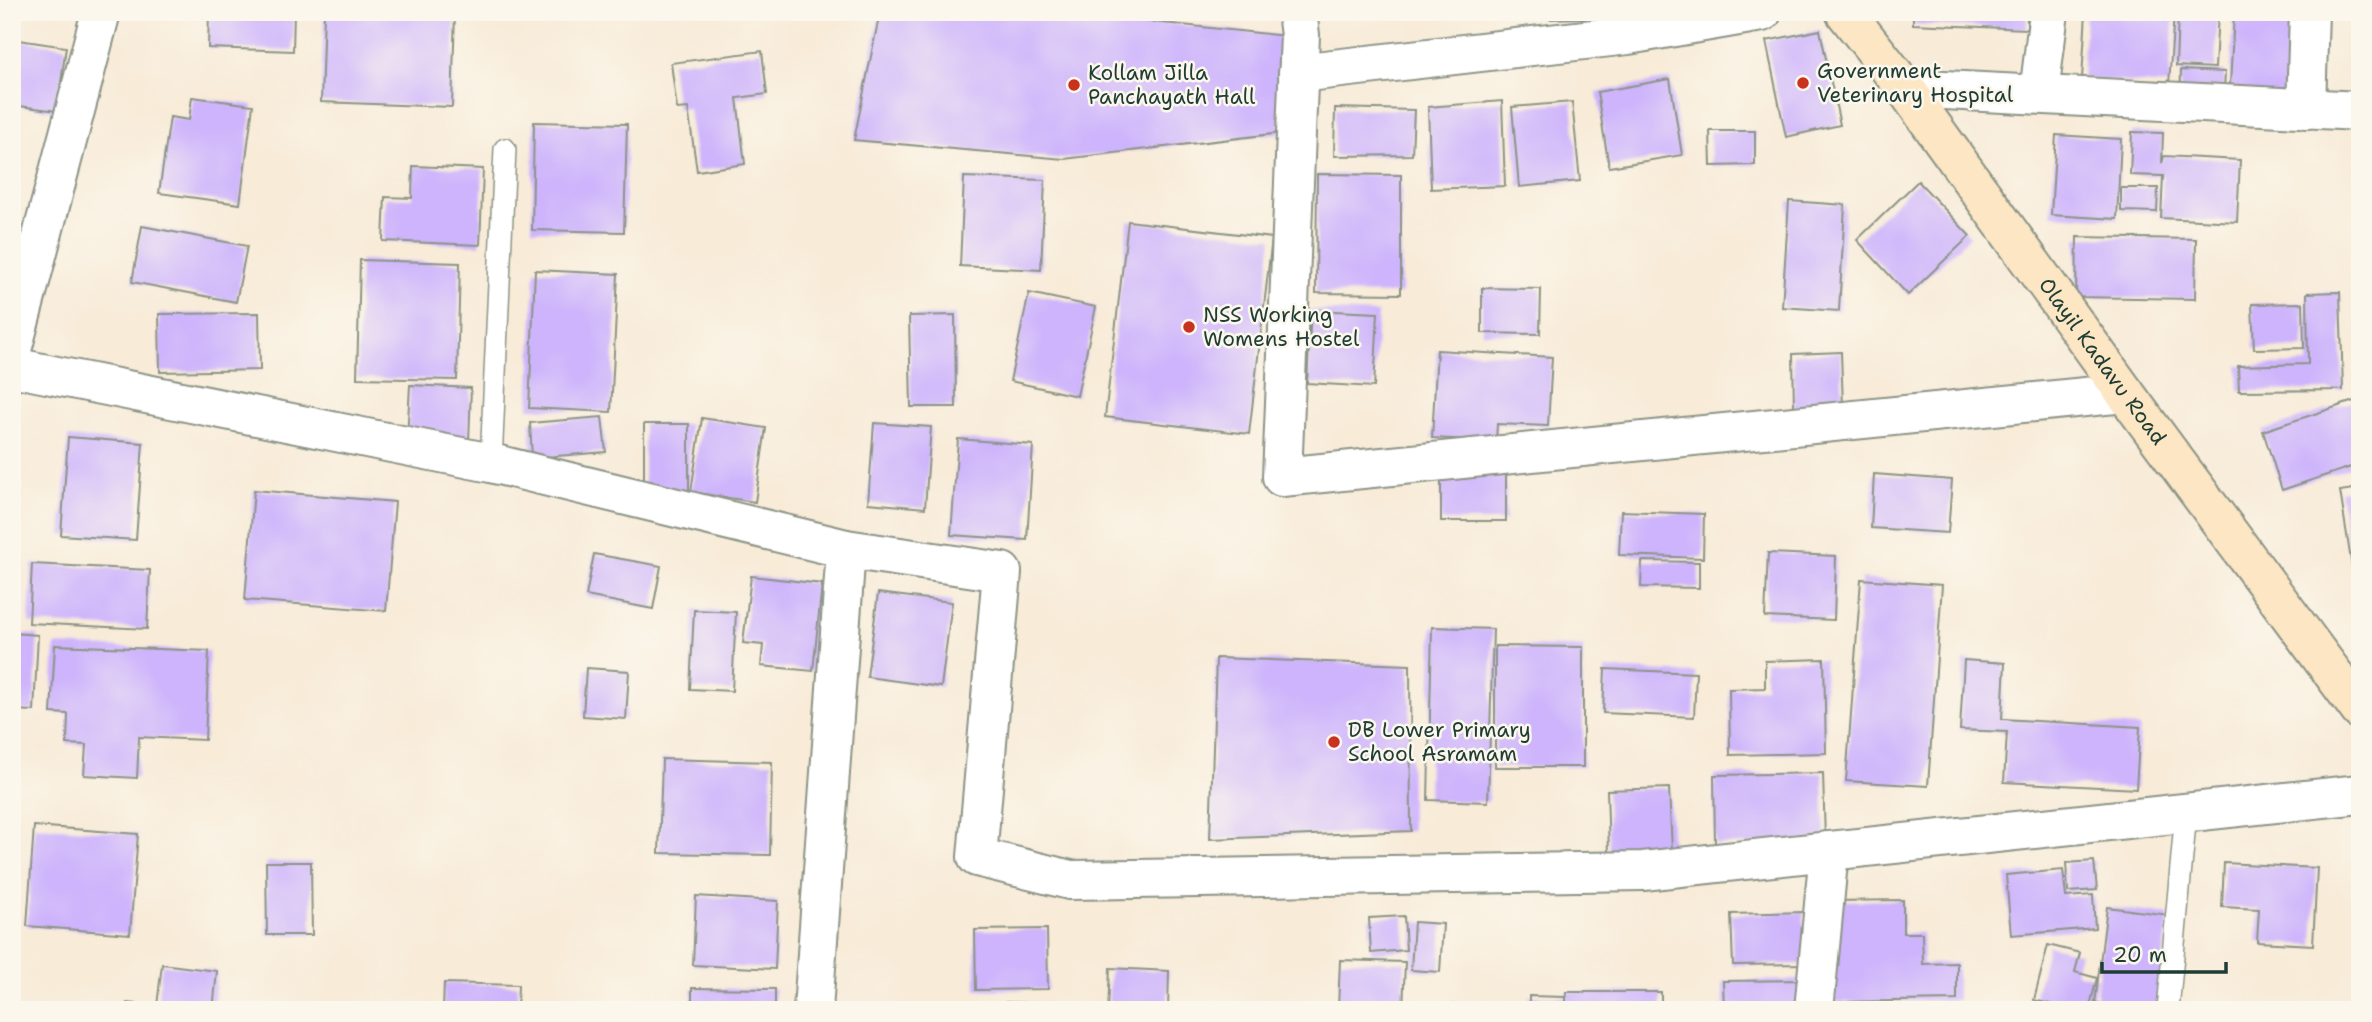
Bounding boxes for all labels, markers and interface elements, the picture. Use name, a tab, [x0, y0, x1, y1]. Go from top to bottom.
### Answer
place label: Government Veterinary Hospital	[1817, 57, 2014, 109]
place label: Kollam Jilla Panchayath Hall	[1088, 59, 1256, 111]
marker: Government Veterinary Hospital	[1795, 75, 1811, 91]
marker: Kollam Jilla Panchayath Hall	[1066, 77, 1082, 93]
street label: Olayil Kadavu Road	[2032, 272, 2173, 451]
place label: NSS Working Womens Hostel	[1203, 301, 1360, 353]
marker: NSS Working Womens Hostel	[1181, 319, 1197, 335]
place label: DB Lower Primary School Asramam	[1348, 716, 1531, 768]
marker: DB Lower Primary School Asramam	[1326, 734, 1342, 750]
scale bar	[2102, 931, 2227, 975]
text: 20 m	[2113, 941, 2167, 969]

